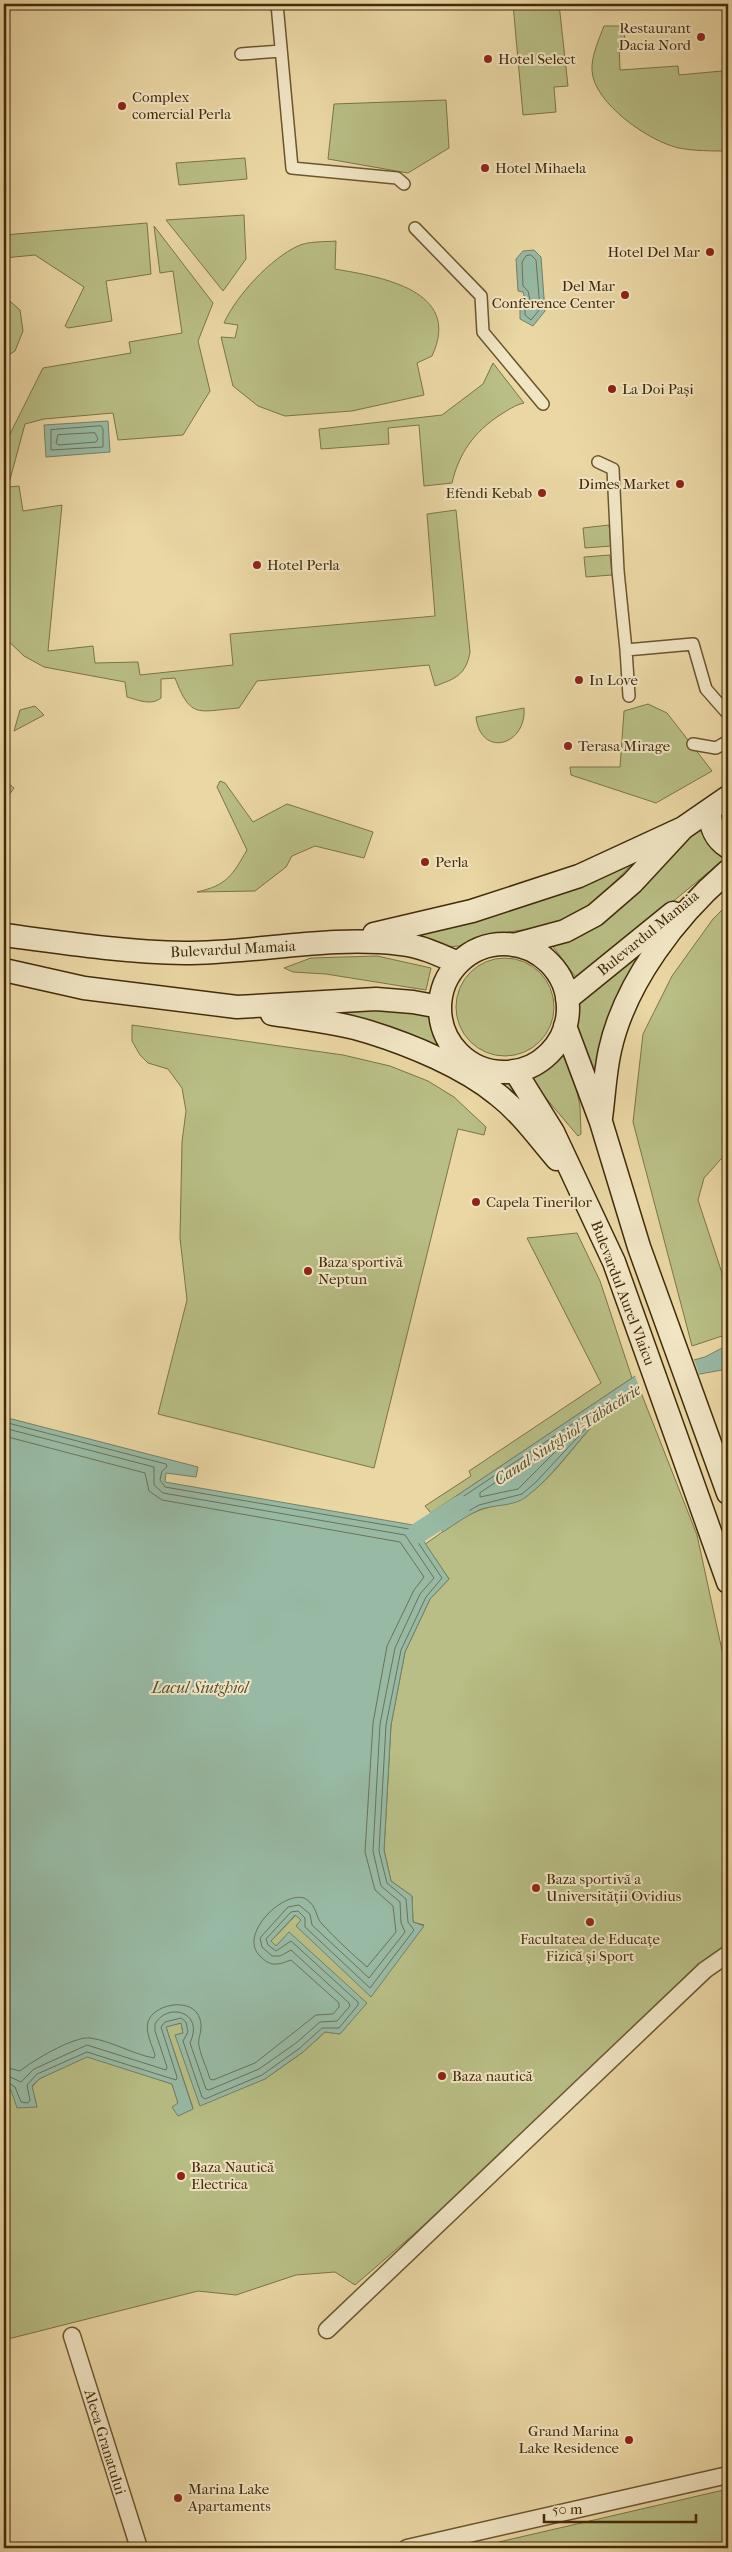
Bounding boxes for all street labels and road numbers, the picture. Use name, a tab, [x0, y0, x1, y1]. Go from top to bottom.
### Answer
street label: Bulevardul Mamaia	[594, 886, 703, 979]
street label: Bulevardul Mamaia	[170, 937, 297, 961]
street label: Bulevardul Aurel Vlaicu	[587, 1218, 659, 1368]
street label: Aleea Granatului	[80, 2386, 130, 2497]

